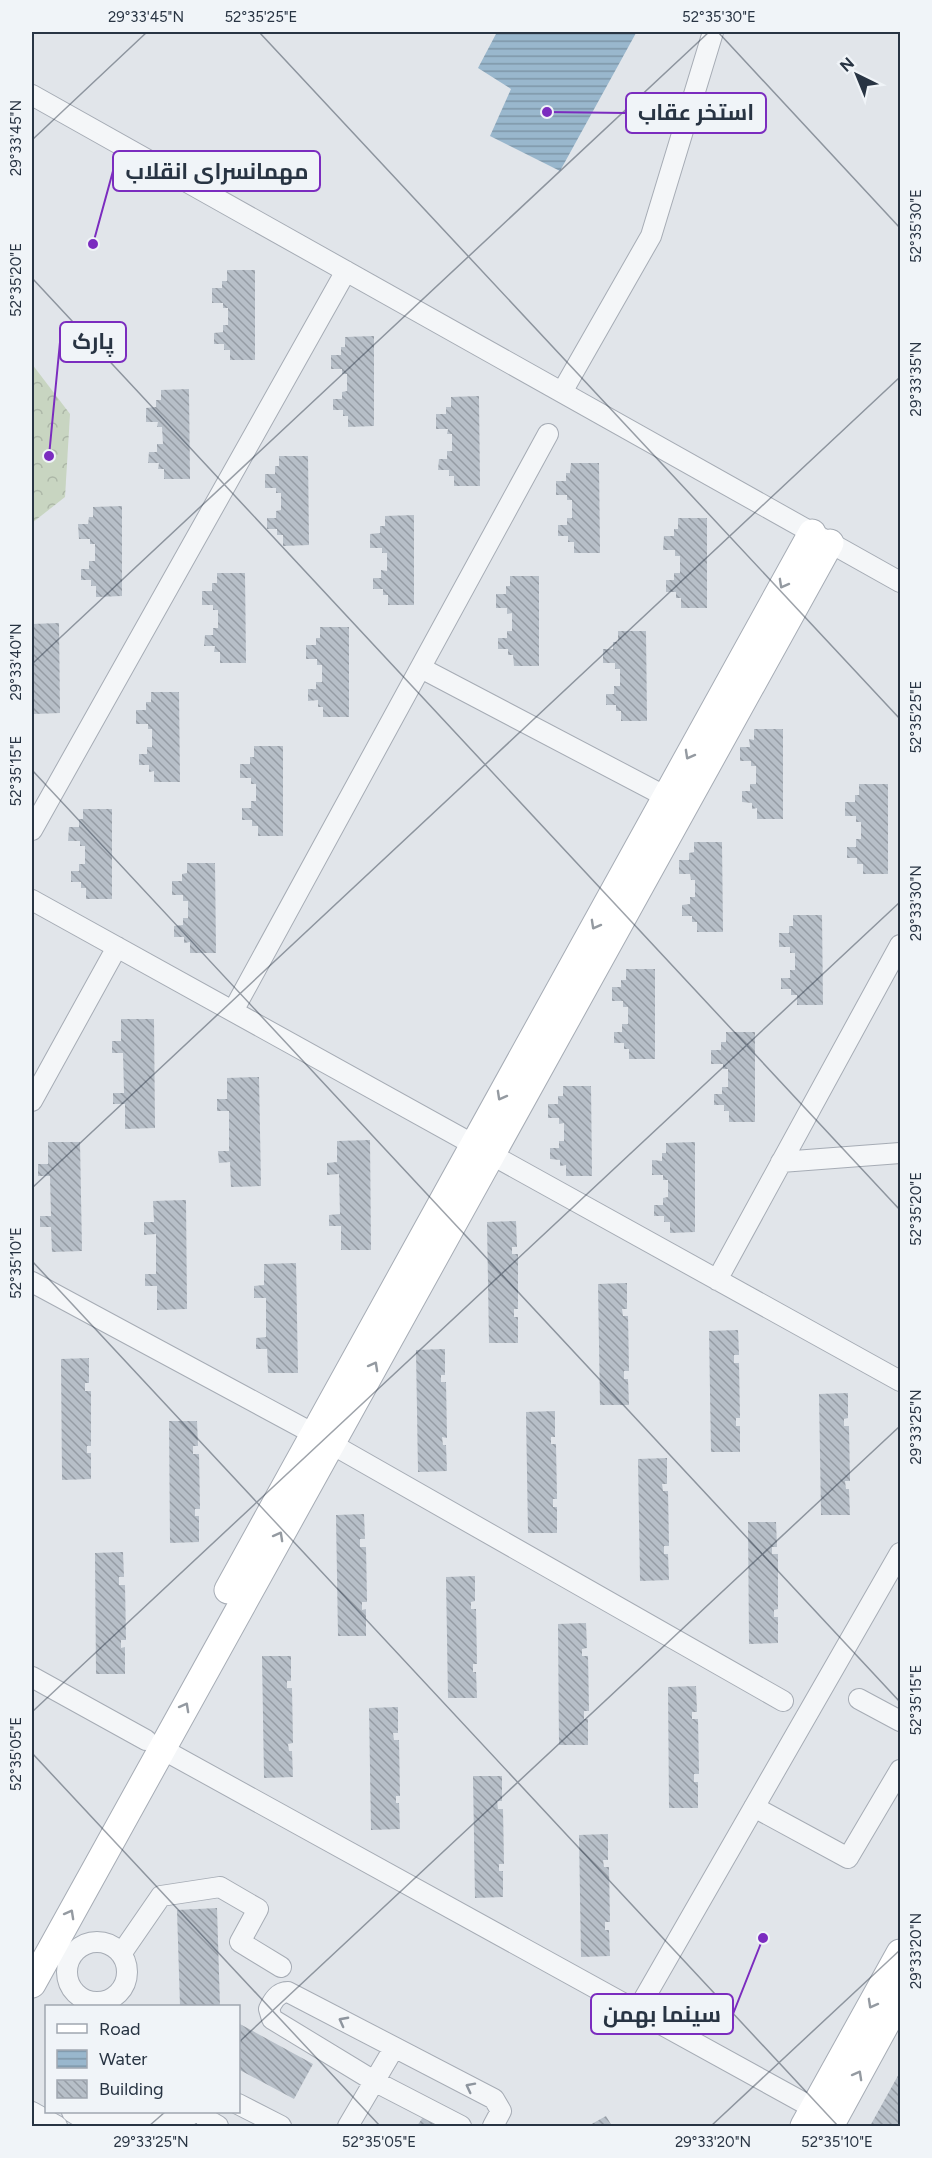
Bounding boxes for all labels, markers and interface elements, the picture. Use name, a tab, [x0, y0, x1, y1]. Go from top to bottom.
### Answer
text: 29°33'45"N	[108, 8, 184, 26]
text: 52°35'25"E	[224, 8, 298, 26]
text: 52°35'30"E	[682, 8, 756, 26]
north arrow	[827, 45, 887, 105]
text: N	[836, 53, 858, 76]
callout: استخر عقاب	[626, 93, 766, 133]
text: استخر عقاب	[638, 99, 754, 126]
text: 29°33'45"N	[7, 100, 25, 176]
callout: مهمانسرای انقلاب	[113, 151, 320, 191]
text: مهمانسرای انقلاب	[126, 158, 308, 185]
text: 52°35'30"E	[907, 189, 925, 263]
text: 52°35'20"E	[7, 243, 25, 317]
callout: پارک	[60, 322, 126, 362]
text: پارک	[72, 328, 114, 357]
text: 29°33'35"N	[907, 342, 925, 416]
one-way arrow	[779, 578, 790, 588]
text: 29°33'40"N	[7, 623, 25, 701]
text: 52°35'25"E	[907, 680, 925, 754]
text: 52°35'15"E	[7, 736, 25, 806]
one-way arrow	[685, 748, 696, 759]
text: 29°33'30"N	[907, 865, 925, 941]
one-way arrow	[591, 919, 602, 929]
one-way arrow	[497, 1090, 508, 1100]
text: 52°35'20"E	[907, 1172, 925, 1246]
text: 52°35'10"E	[7, 1227, 25, 1299]
one-way arrow	[366, 1362, 378, 1372]
text: 29°33'25"N	[907, 1389, 925, 1465]
one-way arrow	[272, 1532, 283, 1543]
text: 52°35'15"E	[907, 1665, 925, 1735]
one-way arrow	[178, 1703, 189, 1713]
text: 52°35'05"E	[7, 1717, 25, 1791]
one-way arrow	[63, 1910, 74, 1921]
text: 29°33'20"N	[907, 1913, 925, 1989]
callout: سینما بهمن	[591, 1994, 733, 2034]
one-way arrow	[868, 1998, 879, 2008]
text: سینما بهمن	[603, 2001, 721, 2028]
legend	[45, 2005, 240, 2113]
one-way arrow	[338, 2017, 349, 2028]
text: Road	[99, 2018, 140, 2040]
text: Water	[99, 2048, 147, 2070]
one-way arrow	[851, 2071, 862, 2082]
text: Building	[99, 2078, 164, 2100]
one-way arrow	[466, 2083, 476, 2094]
text: 29°33'25"N	[113, 2133, 189, 2151]
text: 52°35'05"E	[342, 2133, 416, 2151]
text: 29°33'20"N	[675, 2133, 751, 2151]
text: 52°35'10"E	[801, 2133, 873, 2151]

